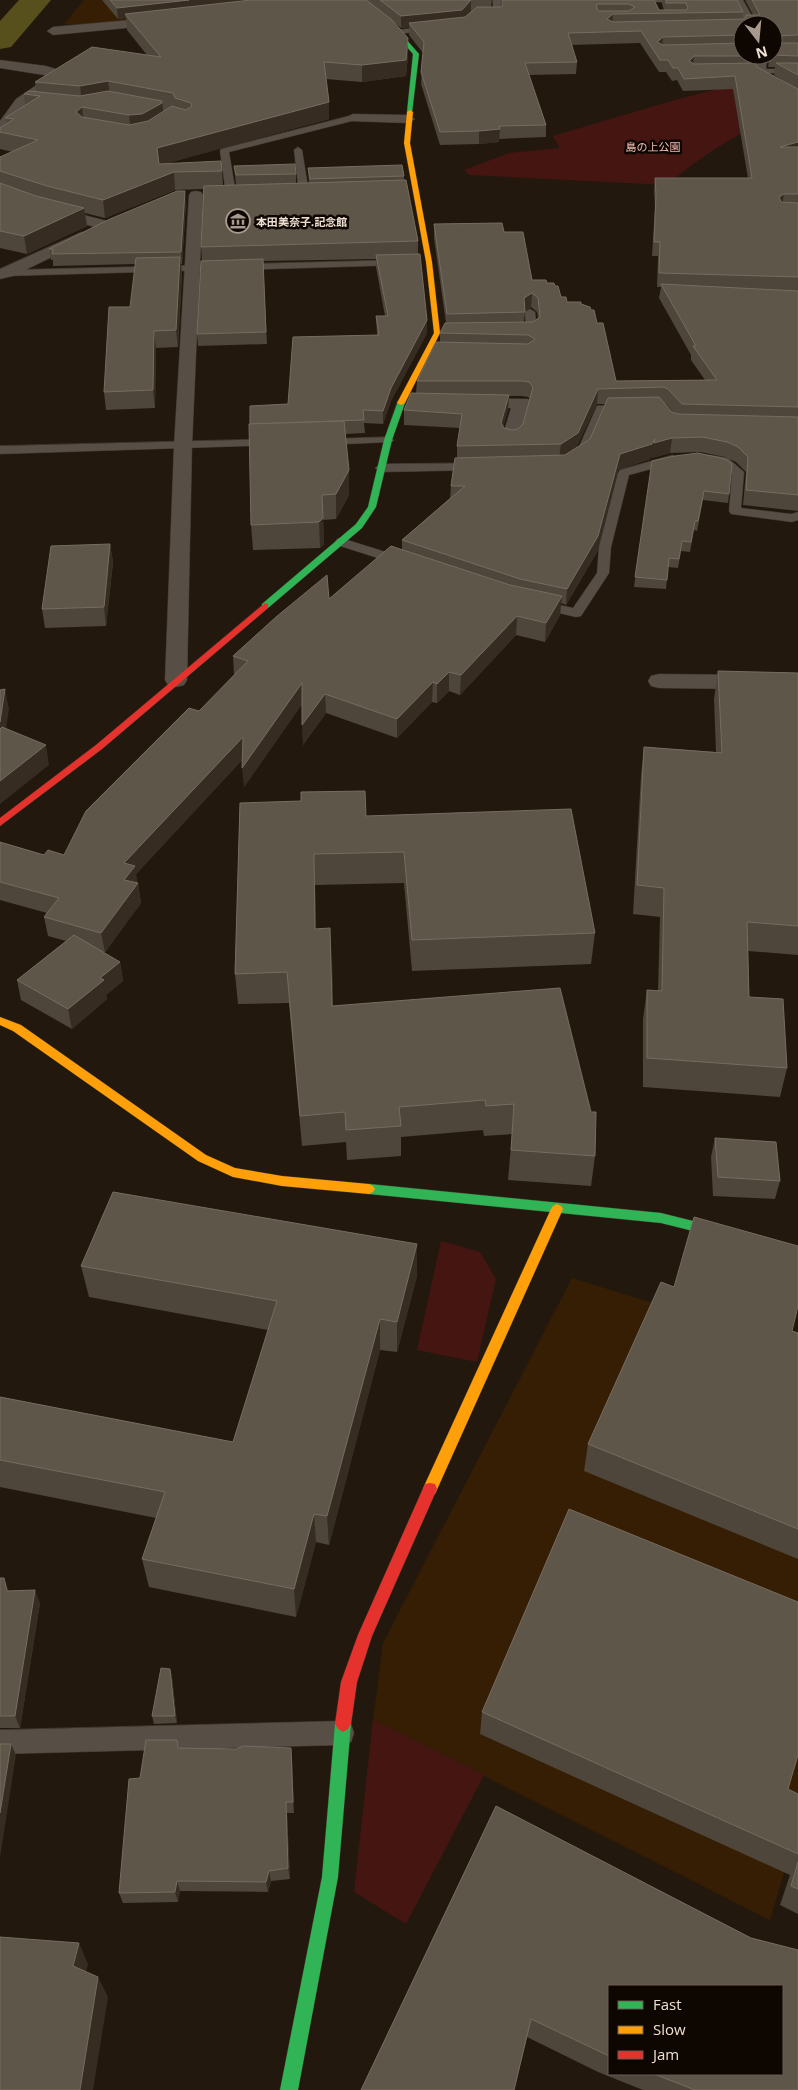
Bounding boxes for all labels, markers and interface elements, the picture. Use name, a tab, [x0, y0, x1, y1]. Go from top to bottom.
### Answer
north arrow	[733, 15, 783, 65]
text: N	[754, 42, 770, 64]
park label: 島の上公園	[626, 139, 681, 154]
museum icon: 本田美奈子.記念館	[225, 208, 251, 234]
place label: 本田美奈子.記念館	[256, 214, 347, 229]
legend	[608, 1985, 783, 2075]
text: Fast	[653, 1994, 682, 2014]
text: Slow	[653, 2019, 686, 2039]
text: Jam	[651, 2044, 679, 2064]

